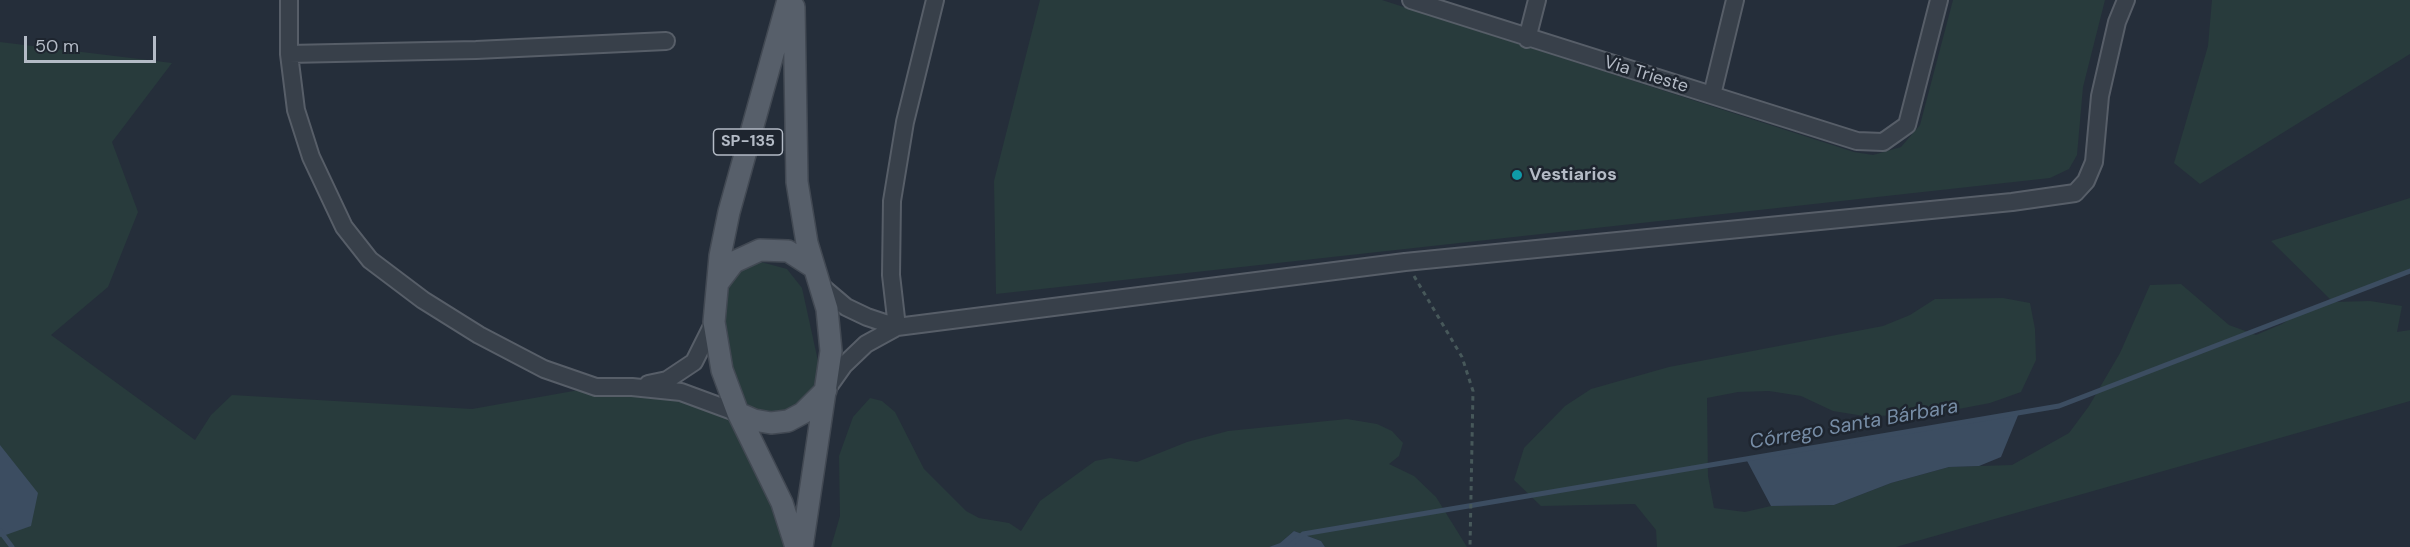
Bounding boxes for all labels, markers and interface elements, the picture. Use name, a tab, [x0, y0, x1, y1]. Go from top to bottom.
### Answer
scale bar	[27, 24, 159, 62]
text: 50 m	[35, 34, 79, 58]
street label: Via Trieste	[1601, 52, 1691, 98]
road number: SP-135	[714, 129, 783, 155]
place label: Vestiarios	[1529, 164, 1617, 186]
marker: Vestiarios	[1510, 168, 1524, 182]
water label: Córrego Santa Bárbara	[1748, 395, 1960, 455]

